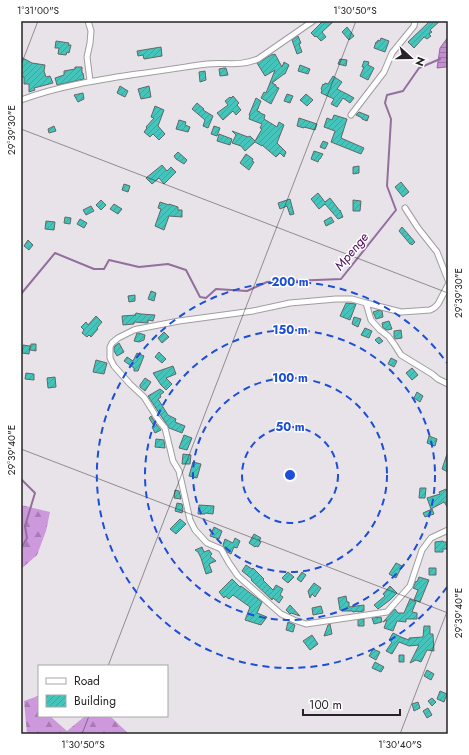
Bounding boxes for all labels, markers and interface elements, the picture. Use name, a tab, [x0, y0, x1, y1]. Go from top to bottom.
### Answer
text: 1°31'00"S	[17, 3, 60, 18]
text: 1°30'50"S	[333, 3, 377, 18]
north arrow	[391, 38, 431, 78]
text: N	[411, 55, 429, 69]
text: 29°39'30"E	[4, 105, 19, 155]
water label: Mpenge	[330, 228, 373, 274]
text: 29°39'30"E	[451, 268, 466, 318]
text: 200 m	[271, 273, 309, 291]
text: 150 m	[272, 321, 308, 339]
text: 100 m	[272, 369, 308, 387]
text: 50 m	[275, 418, 305, 436]
text: 29°39'40"E	[4, 425, 19, 475]
centre of rings	[283, 468, 297, 482]
text: 29°39'40"E	[451, 588, 466, 638]
legend	[38, 665, 168, 717]
text: Road	[74, 672, 100, 690]
scale bar	[303, 691, 400, 717]
text: Building	[74, 692, 116, 710]
text: 100 m	[309, 696, 342, 714]
text: 1°30'50"S	[61, 737, 105, 752]
text: 1°30'40"S	[378, 737, 422, 752]

